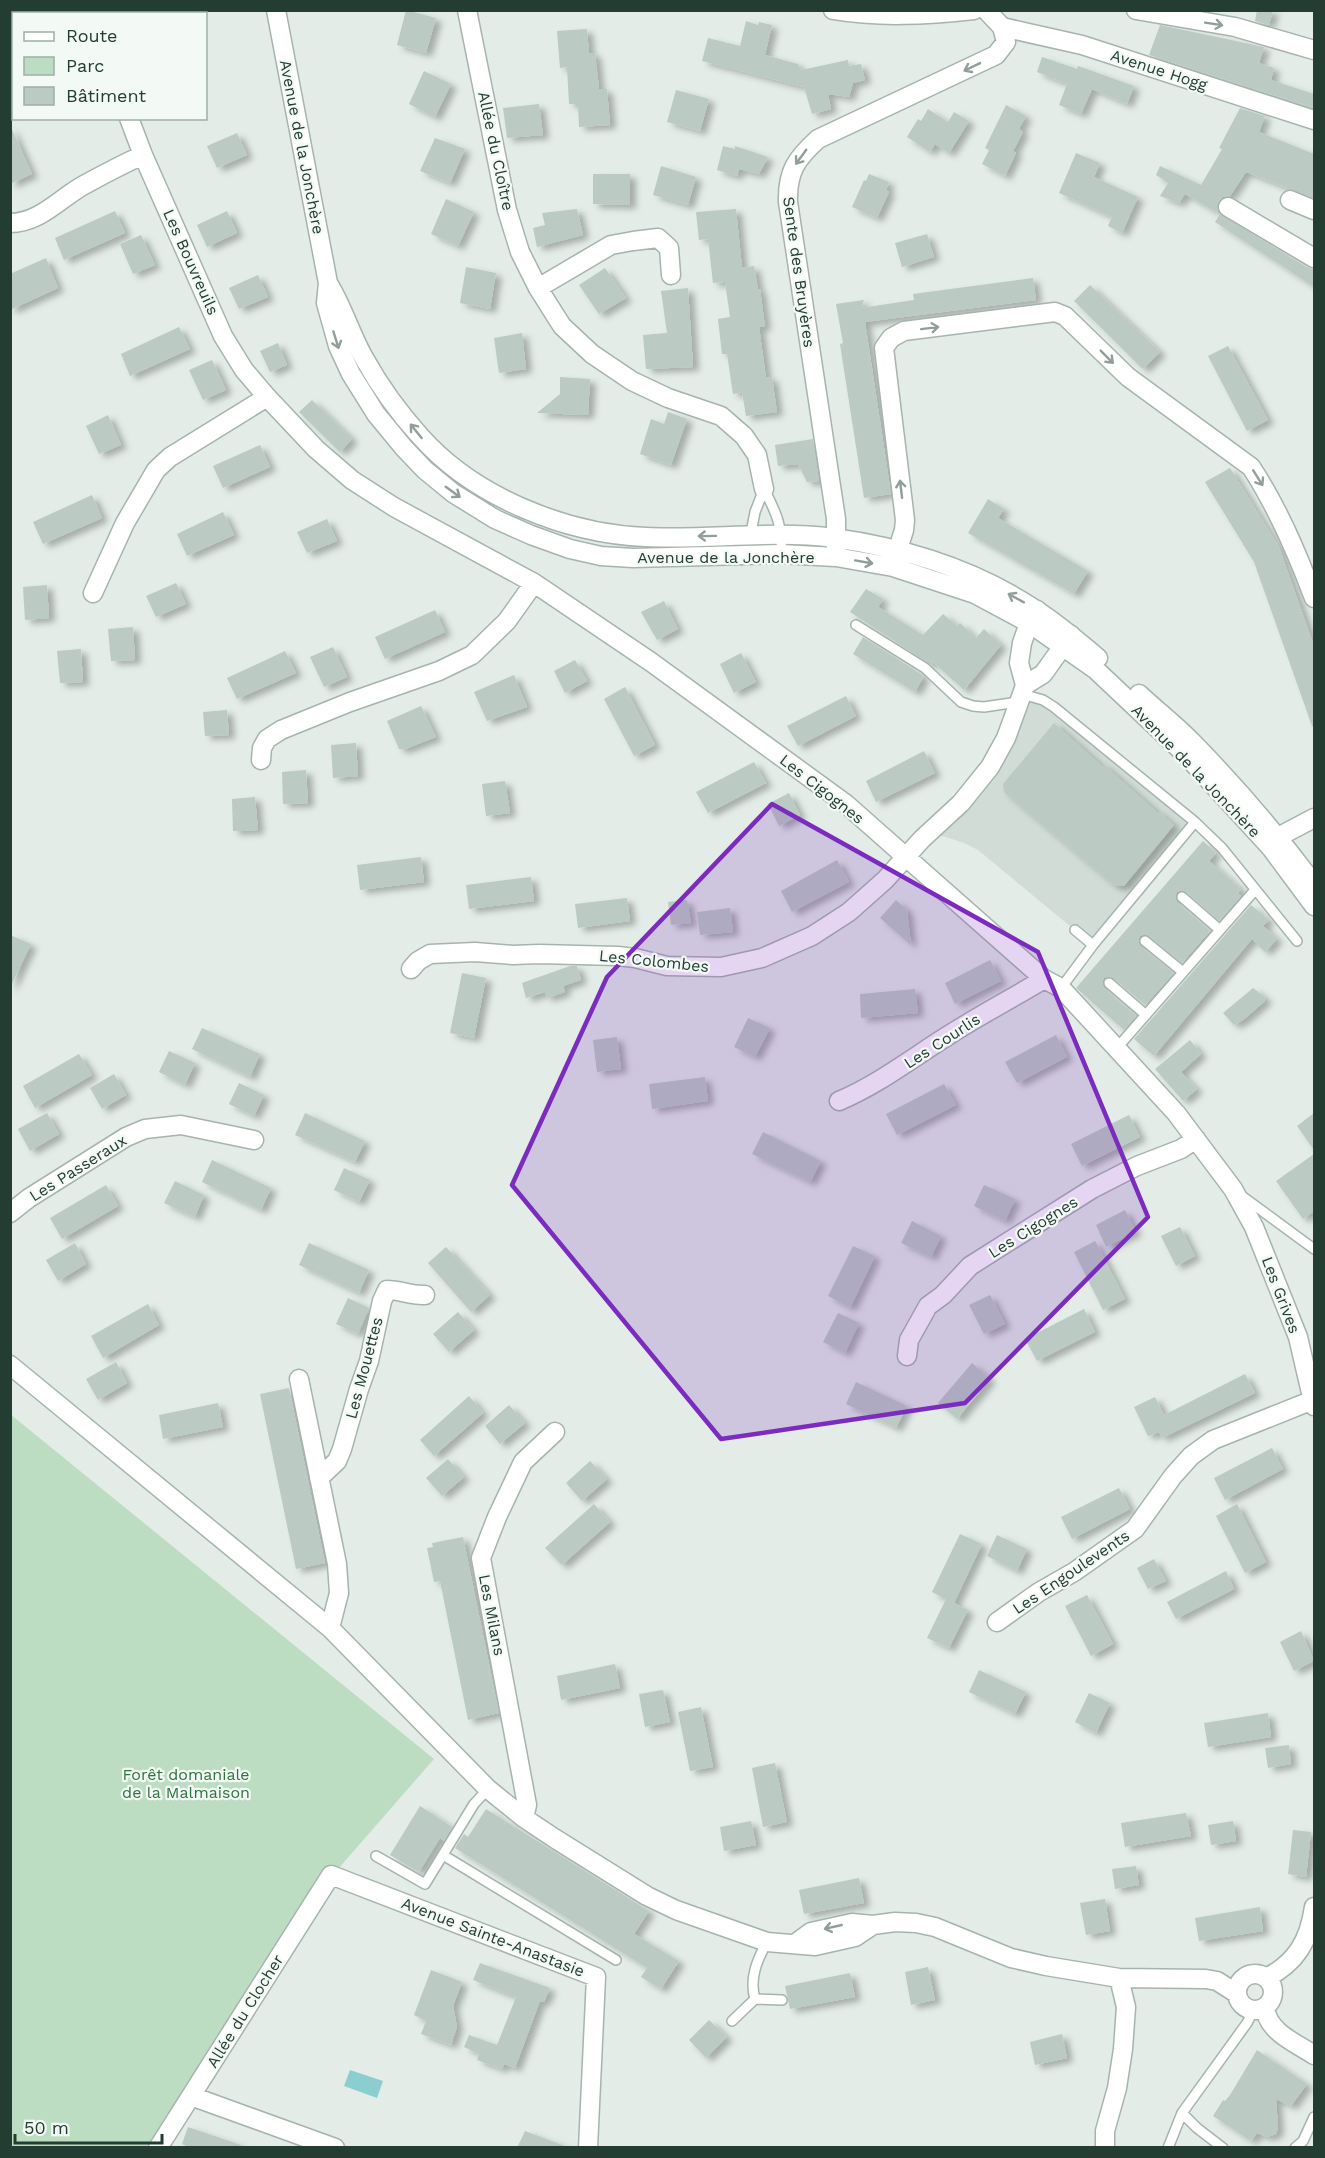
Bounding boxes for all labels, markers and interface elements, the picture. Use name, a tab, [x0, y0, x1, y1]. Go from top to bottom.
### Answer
legend	[12, 12, 207, 120]
one-way arrow	[1204, 18, 1223, 29]
text: Route	[66, 25, 118, 46]
street label: Avenue Hogg	[1108, 45, 1210, 95]
text: Parc	[66, 55, 104, 76]
street label: Avenue de la Jonchère	[276, 58, 328, 236]
one-way arrow	[963, 62, 981, 73]
text: Bâtiment	[66, 85, 146, 106]
street label: Allée du Cloître	[474, 90, 518, 212]
one-way arrow	[795, 149, 807, 165]
street label: Sente des Bruyères	[779, 195, 819, 349]
street label: Les Bouvreuils	[159, 206, 223, 318]
one-way arrow	[920, 322, 939, 333]
one-way arrow	[331, 330, 342, 349]
one-way arrow	[1099, 349, 1114, 364]
one-way arrow	[409, 424, 423, 439]
one-way arrow	[1253, 469, 1265, 486]
one-way arrow	[895, 480, 906, 500]
one-way arrow	[445, 486, 461, 498]
one-way arrow	[697, 530, 717, 542]
street label: Avenue de la Jonchère	[637, 548, 815, 567]
one-way arrow	[854, 557, 874, 568]
one-way arrow	[1008, 592, 1025, 604]
street label: Avenue de la Jonchère	[1128, 701, 1264, 841]
street label: Les Cigognes	[776, 750, 868, 828]
street label: Les Colombes	[598, 946, 710, 976]
street label: Les Courlis	[900, 1009, 984, 1073]
street label: Les Passeraux	[26, 1130, 130, 1206]
street label: Les Cigognes	[985, 1192, 1081, 1262]
street label: Les Grives	[1258, 1254, 1304, 1336]
street label: Les Mouettes	[341, 1315, 387, 1421]
street label: Les Engoulevents	[1009, 1526, 1133, 1618]
street label: Les Milans	[475, 1573, 509, 1657]
park label: Forêt domaniale de la Malmaison	[122, 1765, 250, 1802]
street label: Avenue Sainte-Anastasie	[399, 1893, 587, 1981]
one-way arrow	[824, 1922, 843, 1933]
street label: Allée du Clocher	[203, 1951, 288, 2071]
scale bar	[15, 2107, 162, 2145]
text: 50 m	[24, 2117, 69, 2138]

